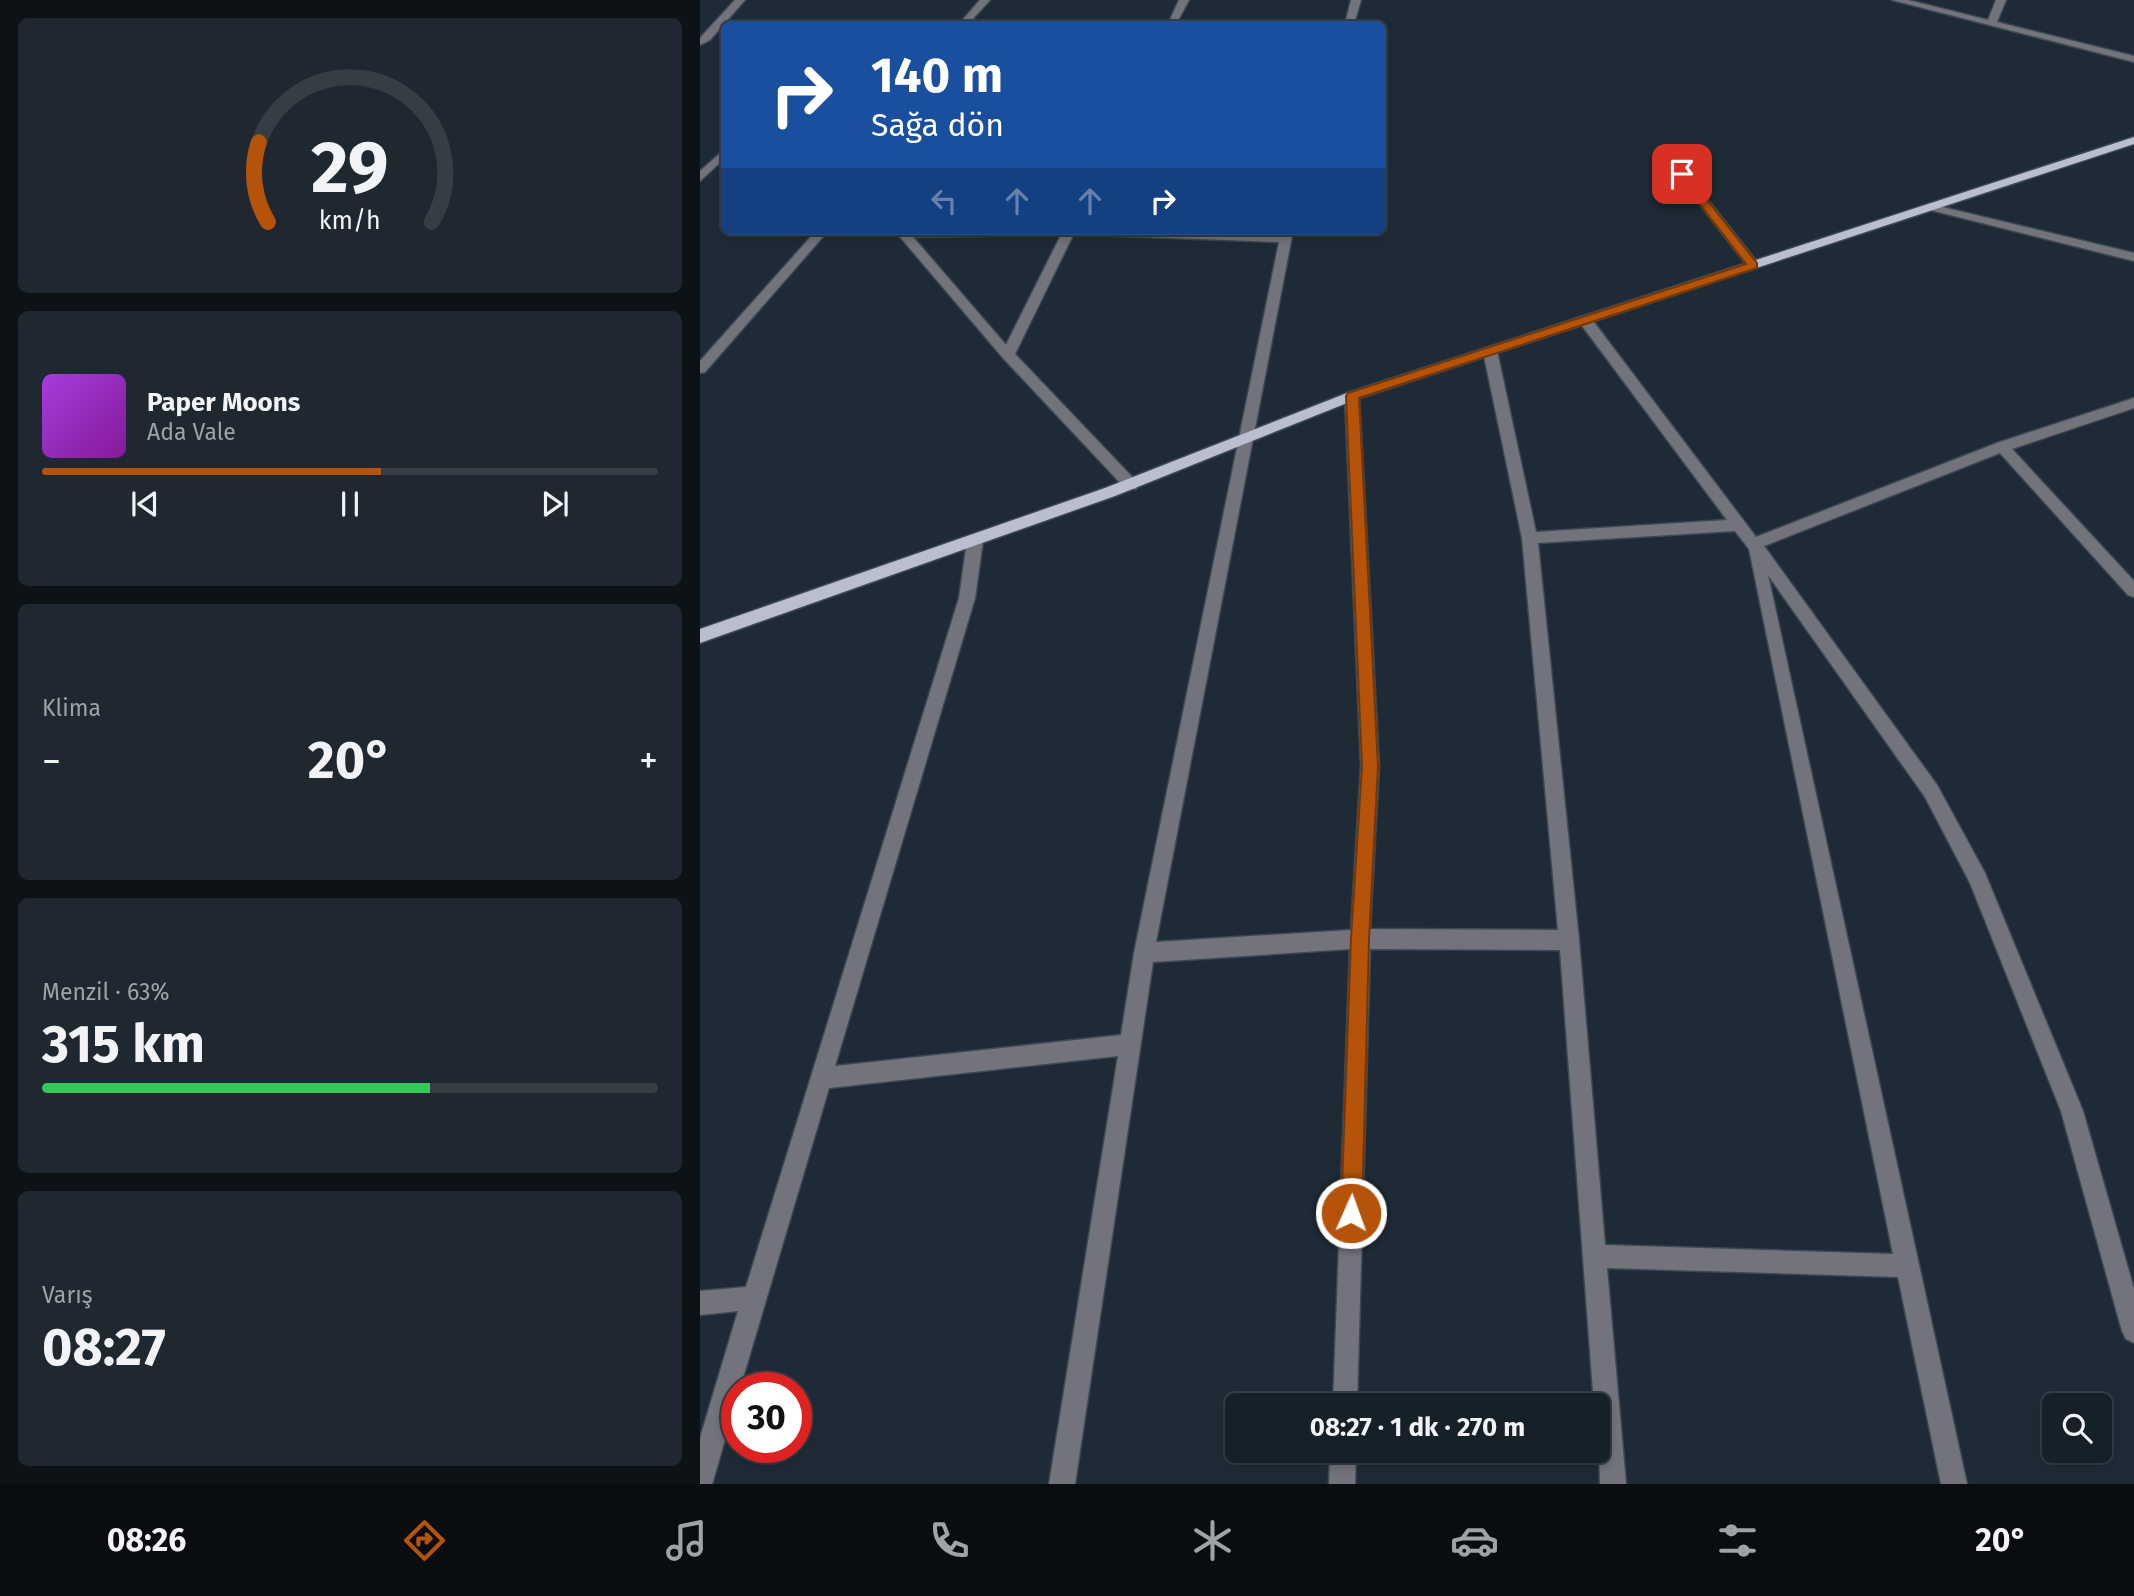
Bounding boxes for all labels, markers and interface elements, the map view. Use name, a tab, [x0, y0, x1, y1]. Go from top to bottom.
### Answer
text: 140 m	[871, 46, 1003, 105]
icon: right	[756, 49, 847, 140]
text: Sağa dön	[871, 106, 1004, 144]
text: 29	[311, 124, 389, 211]
pin	[1652, 144, 1712, 204]
icon: arrive	[1663, 155, 1701, 193]
icon: left	[925, 182, 963, 220]
icon: ahead	[998, 182, 1036, 220]
icon: ahead	[1071, 182, 1109, 220]
icon: right	[1144, 182, 1182, 220]
text: km/h	[319, 205, 381, 235]
text: Paper Moons	[147, 387, 300, 418]
text: Ada Vale	[147, 418, 236, 446]
icon: previous	[126, 485, 164, 523]
icon: pause	[331, 485, 369, 523]
icon: next	[536, 485, 574, 523]
text: Klima	[42, 694, 101, 722]
text: 20°	[308, 729, 392, 792]
text: −	[42, 738, 61, 784]
text: +	[639, 738, 658, 784]
text: Menzil · 63%	[42, 978, 169, 1006]
text: 315 km	[42, 1013, 205, 1076]
position arrow	[1314, 1176, 1388, 1250]
text: Varış	[42, 1281, 93, 1309]
text: 08:27	[42, 1316, 166, 1379]
speed limit sign: 30	[721, 1372, 812, 1463]
map controls	[2042, 1393, 2112, 1463]
button: search	[2042, 1393, 2112, 1463]
text: 08:27 · 1 dk · 270 m	[1310, 1412, 1525, 1443]
icon: directions	[400, 1516, 449, 1565]
icon: music	[662, 1516, 711, 1565]
icon: phone	[925, 1516, 974, 1565]
icon: climate	[1188, 1516, 1237, 1565]
icon: car	[1450, 1516, 1499, 1565]
icon: filters	[1713, 1516, 1762, 1565]
text: 08:26	[107, 1521, 186, 1559]
text: 20°	[1975, 1521, 2027, 1559]

